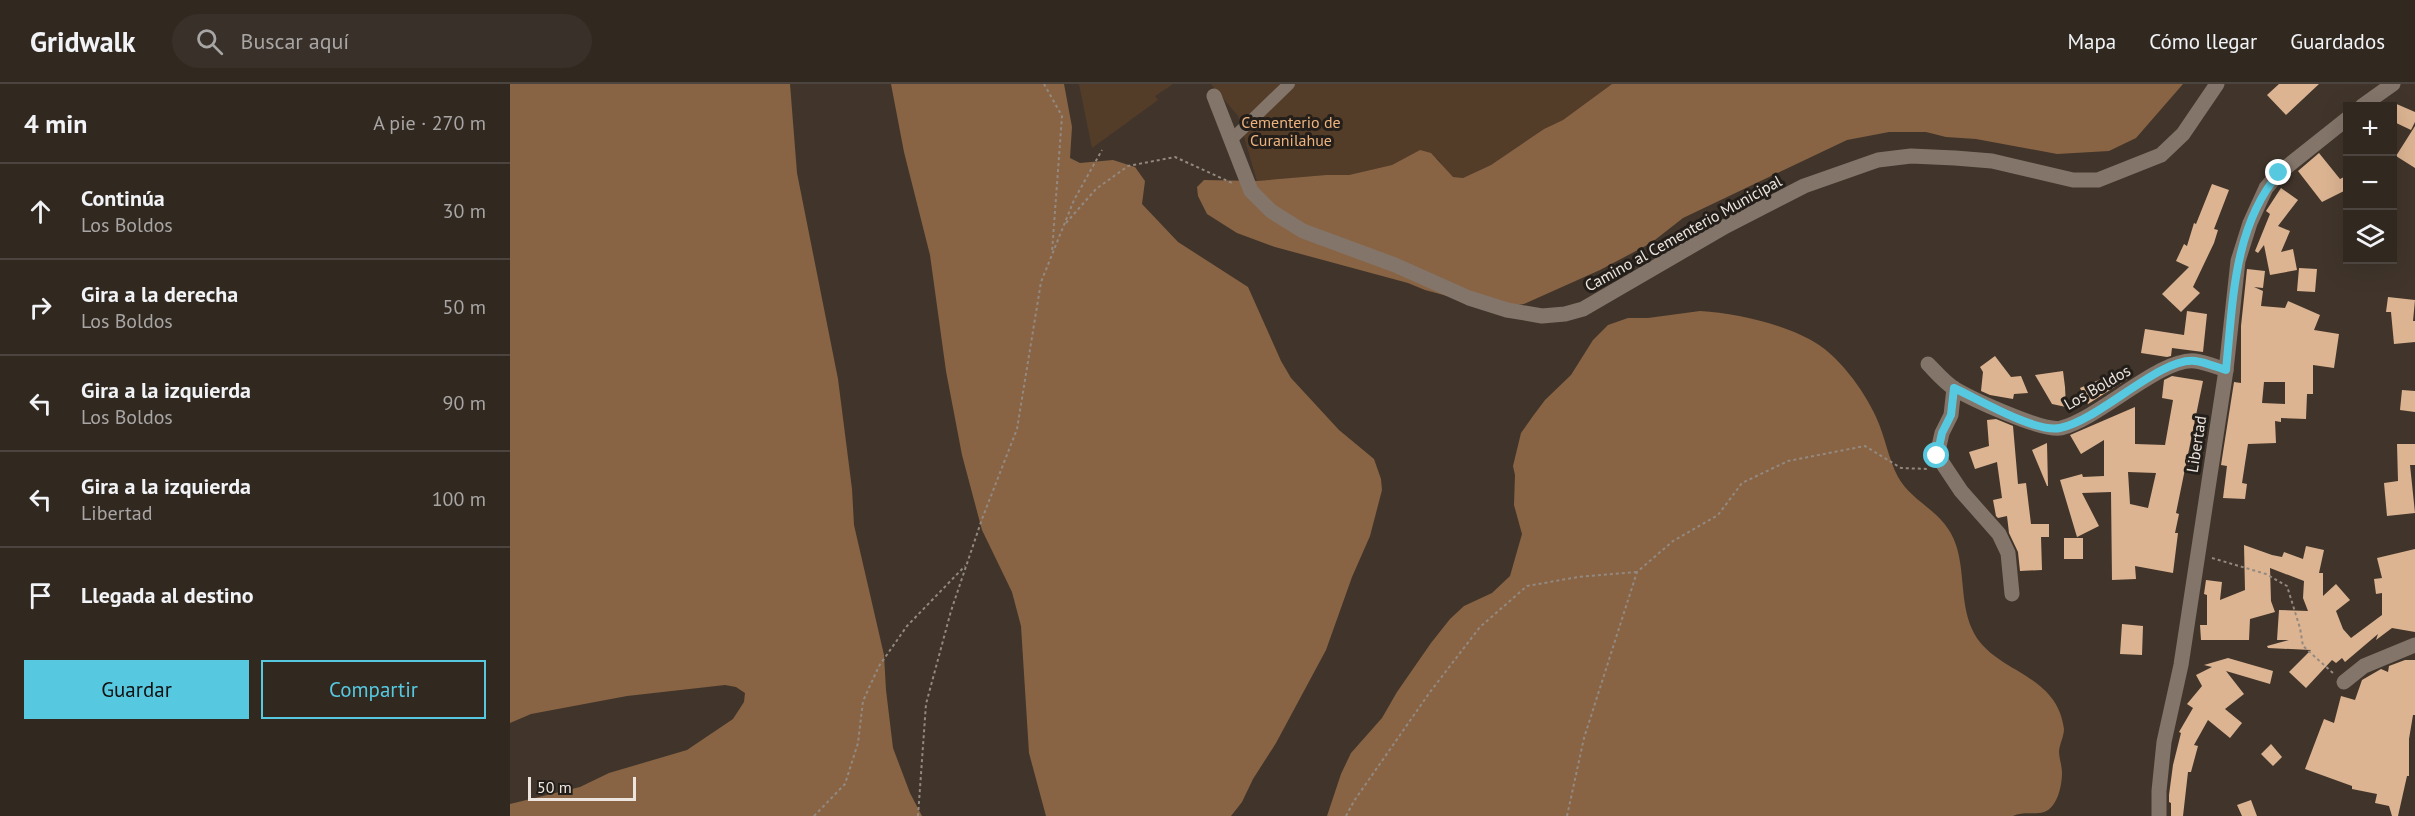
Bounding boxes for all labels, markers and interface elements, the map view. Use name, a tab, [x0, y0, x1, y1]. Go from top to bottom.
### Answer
search box	[172, 14, 592, 68]
text: Gridwalk	[30, 23, 136, 60]
icon: search	[193, 25, 226, 58]
text: Buscar aquí	[241, 27, 349, 55]
text: Mapa	[2067, 28, 2116, 55]
text: Cómo llegar	[2149, 28, 2257, 55]
text: Guardados	[2290, 28, 2385, 55]
map controls	[2343, 102, 2397, 264]
button: +	[2343, 102, 2397, 156]
text: 4 min	[24, 107, 87, 140]
text: A pie · 270 m	[373, 110, 486, 136]
park label: Cementerio de Curanilahue	[1241, 112, 1341, 150]
button: −	[2343, 156, 2397, 210]
route end	[2265, 159, 2291, 185]
street label: Camino al Cementerio Municipal	[1581, 170, 1785, 296]
text: Continúa	[81, 184, 165, 212]
icon: ahead	[24, 195, 57, 228]
text: 30 m	[443, 198, 486, 224]
button: layers	[2343, 210, 2397, 264]
text: Los Boldos	[81, 212, 173, 238]
text: Gira a la derecha	[81, 280, 238, 308]
icon: right	[24, 291, 57, 324]
text: 50 m	[443, 294, 486, 320]
text: Los Boldos	[81, 308, 173, 334]
street label: Los Boldos	[2060, 360, 2134, 414]
text: Gira a la izquierda	[81, 376, 251, 404]
icon: left	[24, 387, 57, 420]
text: 90 m	[443, 390, 486, 416]
text: Los Boldos	[81, 404, 173, 430]
street label: Libertad	[2182, 414, 2210, 474]
route start	[1923, 442, 1949, 468]
text: Gira a la izquierda	[81, 472, 251, 500]
icon: left	[24, 483, 57, 516]
text: 100 m	[432, 486, 486, 512]
text: Libertad	[81, 500, 153, 526]
icon: arrive	[24, 579, 57, 612]
text: Llegada al destino	[81, 581, 254, 609]
button: Guardar	[24, 660, 249, 719]
button: Compartir	[261, 660, 486, 719]
scale bar	[528, 774, 636, 802]
text: 50 m	[537, 777, 572, 797]

